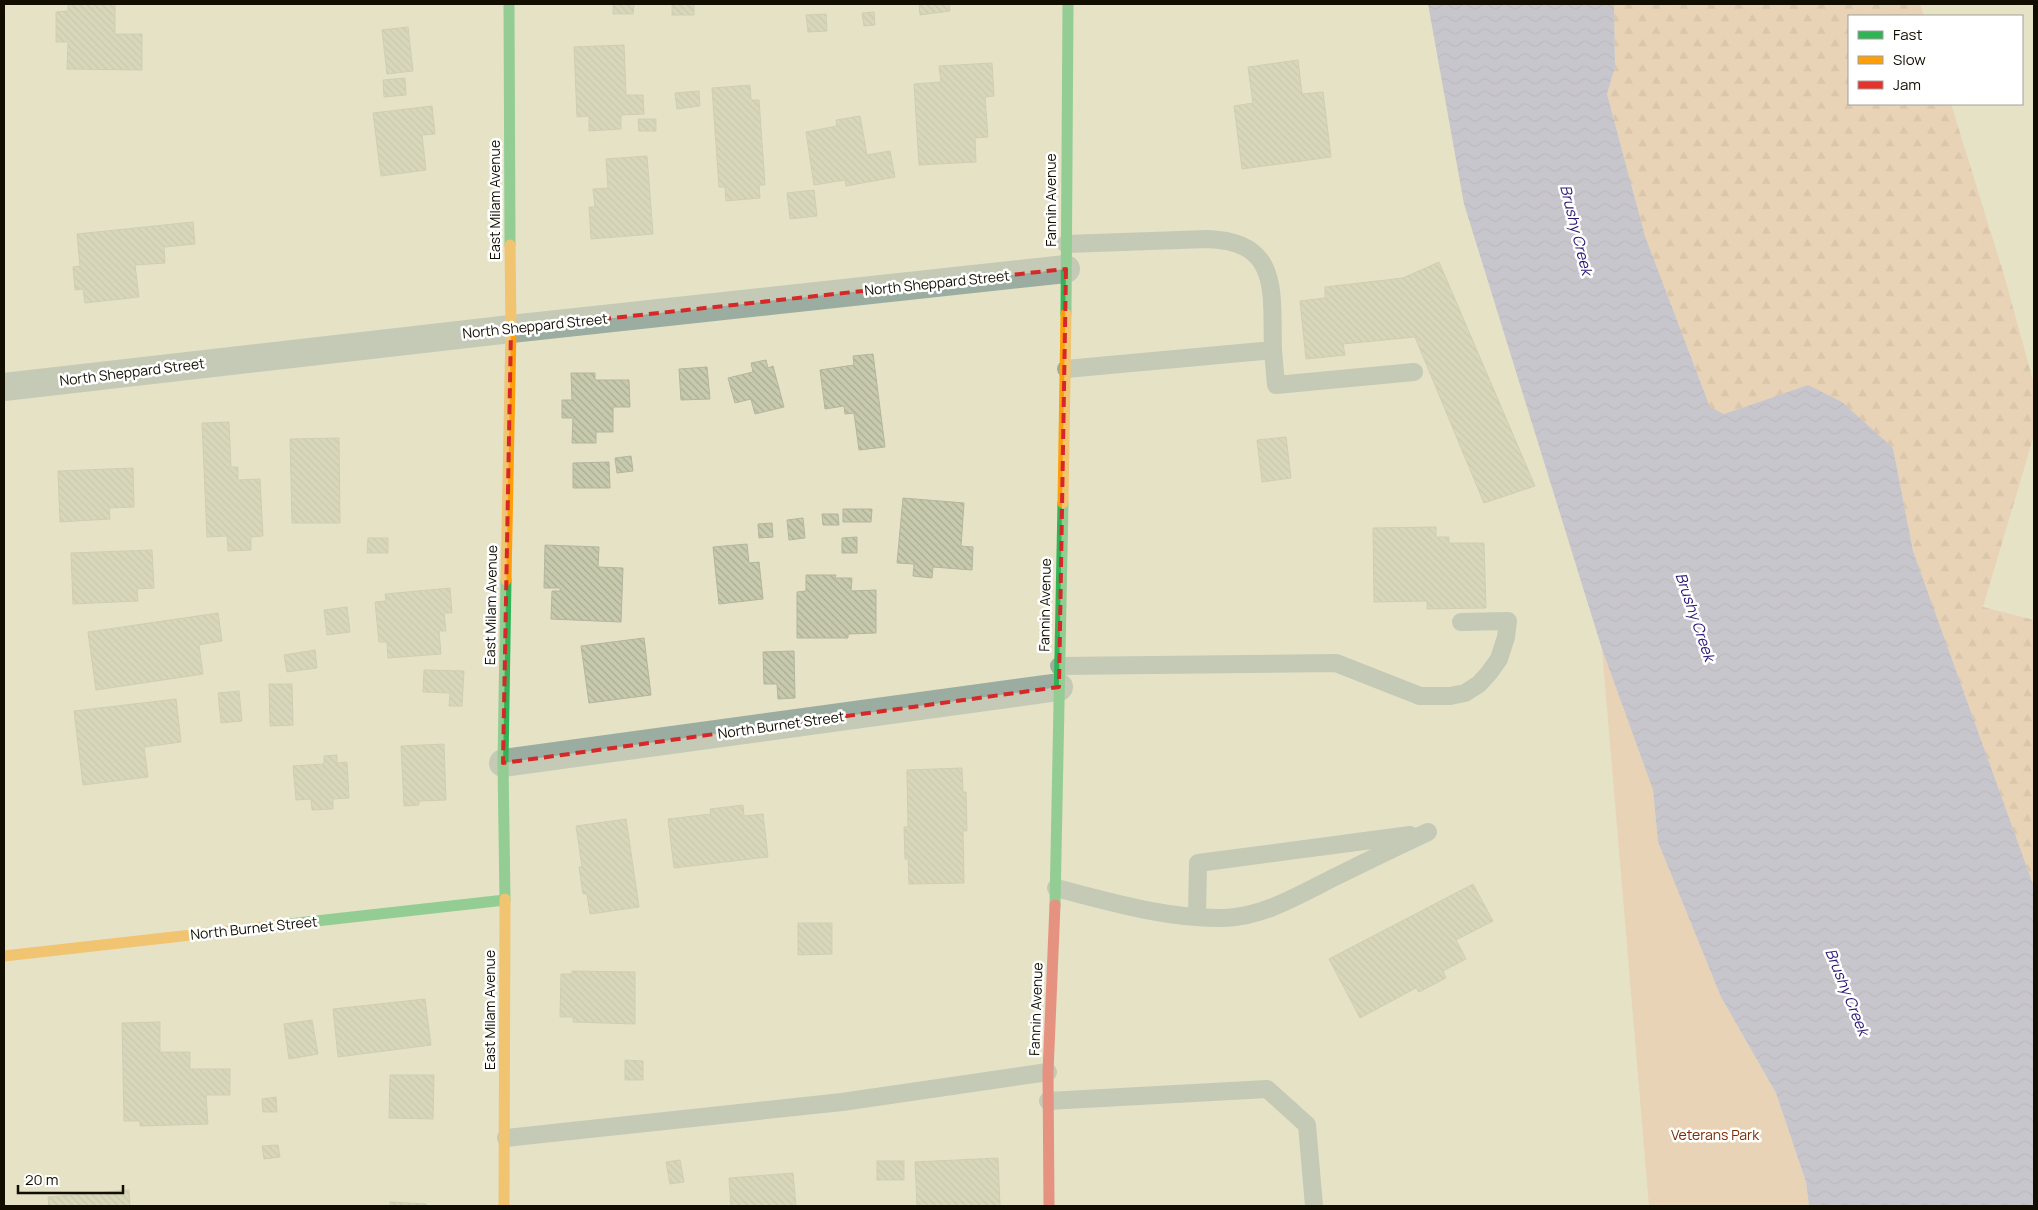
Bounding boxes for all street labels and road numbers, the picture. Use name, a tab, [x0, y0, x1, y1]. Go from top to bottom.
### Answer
street label: East Milam Avenue	[485, 140, 504, 260]
street label: Fannin Avenue	[1041, 153, 1060, 247]
street label: North Sheppard Street	[863, 265, 1011, 300]
street label: North Sheppard Street	[461, 308, 609, 343]
street label: North Sheppard Street	[58, 353, 206, 390]
street label: East Milam Avenue	[480, 545, 501, 665]
street label: Fannin Avenue	[1034, 558, 1055, 652]
street label: North Burnet Street	[716, 706, 846, 743]
street label: North Burnet Street	[190, 911, 319, 944]
street label: East Milam Avenue	[480, 950, 499, 1070]
street label: Fannin Avenue	[1024, 962, 1047, 1056]

